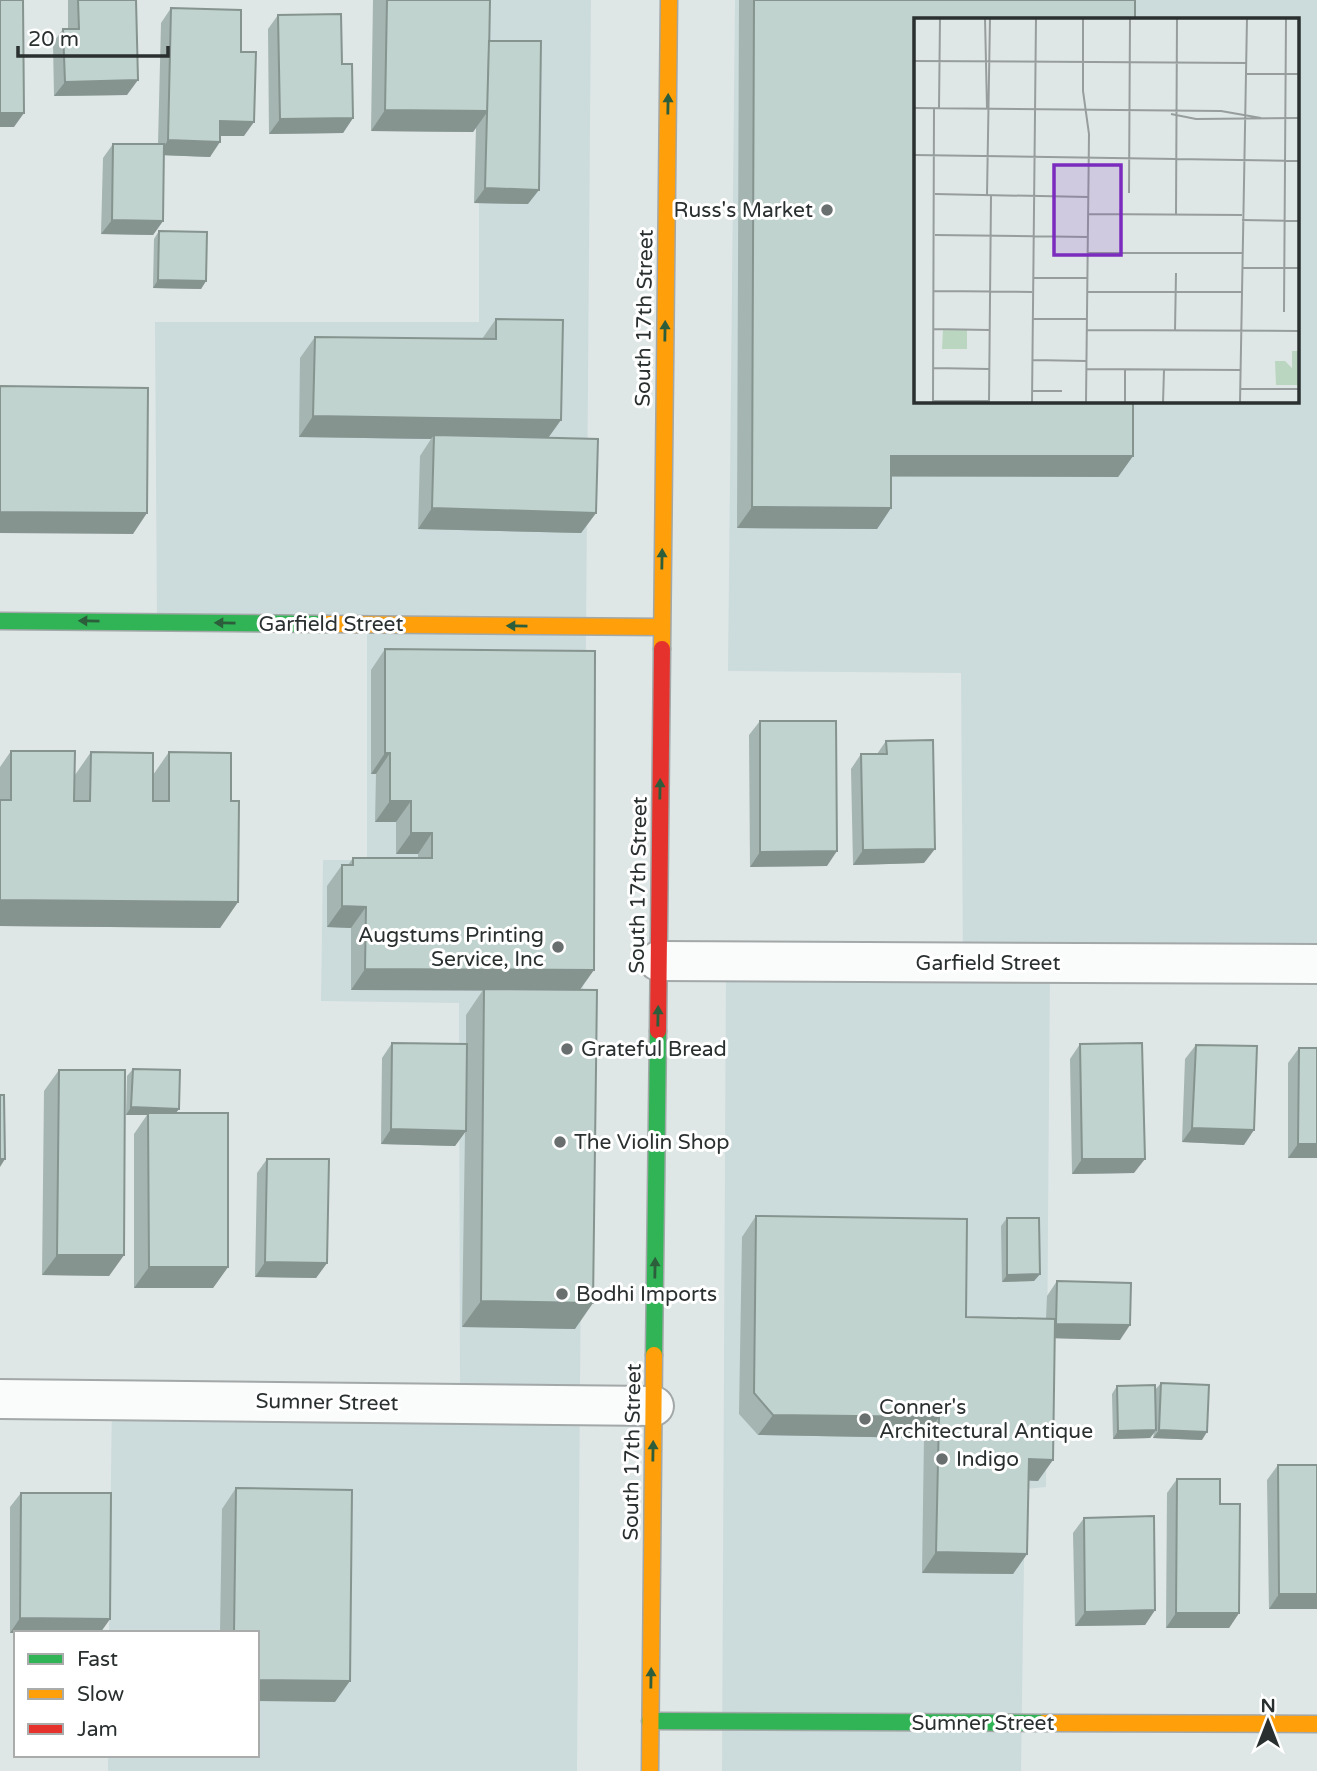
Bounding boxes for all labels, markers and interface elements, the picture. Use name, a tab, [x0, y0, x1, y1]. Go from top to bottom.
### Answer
scale bar	[18, 14, 168, 58]
inset map	[914, 18, 1300, 402]
text: 20 m	[28, 27, 79, 52]
one-way arrow	[662, 93, 673, 115]
place label: Russ's Market	[674, 198, 813, 223]
marker: Russ's Market	[819, 202, 835, 218]
street label: South 17th Street	[630, 229, 659, 407]
one-way arrow	[659, 320, 670, 342]
one-way arrow	[656, 548, 668, 570]
street label: Garfield Street	[259, 612, 403, 637]
one-way arrow	[78, 616, 100, 627]
one-way arrow	[214, 617, 236, 629]
one-way arrow	[506, 620, 528, 631]
one-way arrow	[654, 778, 666, 800]
street label: South 17th Street	[624, 796, 653, 974]
place label: Augstums Printing Service, Inc	[358, 923, 544, 972]
marker: Augstums Printing Service, Inc	[550, 939, 566, 955]
street label: Garfield Street	[916, 951, 1060, 976]
one-way arrow	[652, 1005, 663, 1027]
place label: Grateful Bread	[581, 1037, 727, 1062]
marker: Grateful Bread	[559, 1041, 575, 1057]
place label: The Violin Shop	[574, 1130, 729, 1155]
marker: The Violin Shop	[552, 1134, 568, 1150]
one-way arrow	[649, 1257, 661, 1279]
place label: Bodhi Imports	[576, 1282, 717, 1307]
marker: Bodhi Imports	[554, 1286, 570, 1302]
street label: South 17th Street	[618, 1363, 647, 1541]
street label: Sumner Street	[255, 1389, 399, 1416]
place label: Conner's Architectural Antique	[879, 1395, 1093, 1444]
marker: Conner's Architectural Antique	[857, 1411, 873, 1427]
one-way arrow	[647, 1440, 659, 1462]
place label: Indigo	[956, 1447, 1019, 1472]
marker: Indigo	[934, 1451, 950, 1467]
legend	[14, 1631, 259, 1757]
text: Fast	[77, 1647, 118, 1672]
one-way arrow	[645, 1667, 656, 1689]
text: Slow	[77, 1682, 125, 1707]
north arrow	[1233, 1687, 1303, 1757]
text: N	[1260, 1695, 1276, 1717]
street label: Sumner Street	[911, 1711, 1055, 1736]
text: Jam	[77, 1717, 118, 1742]

